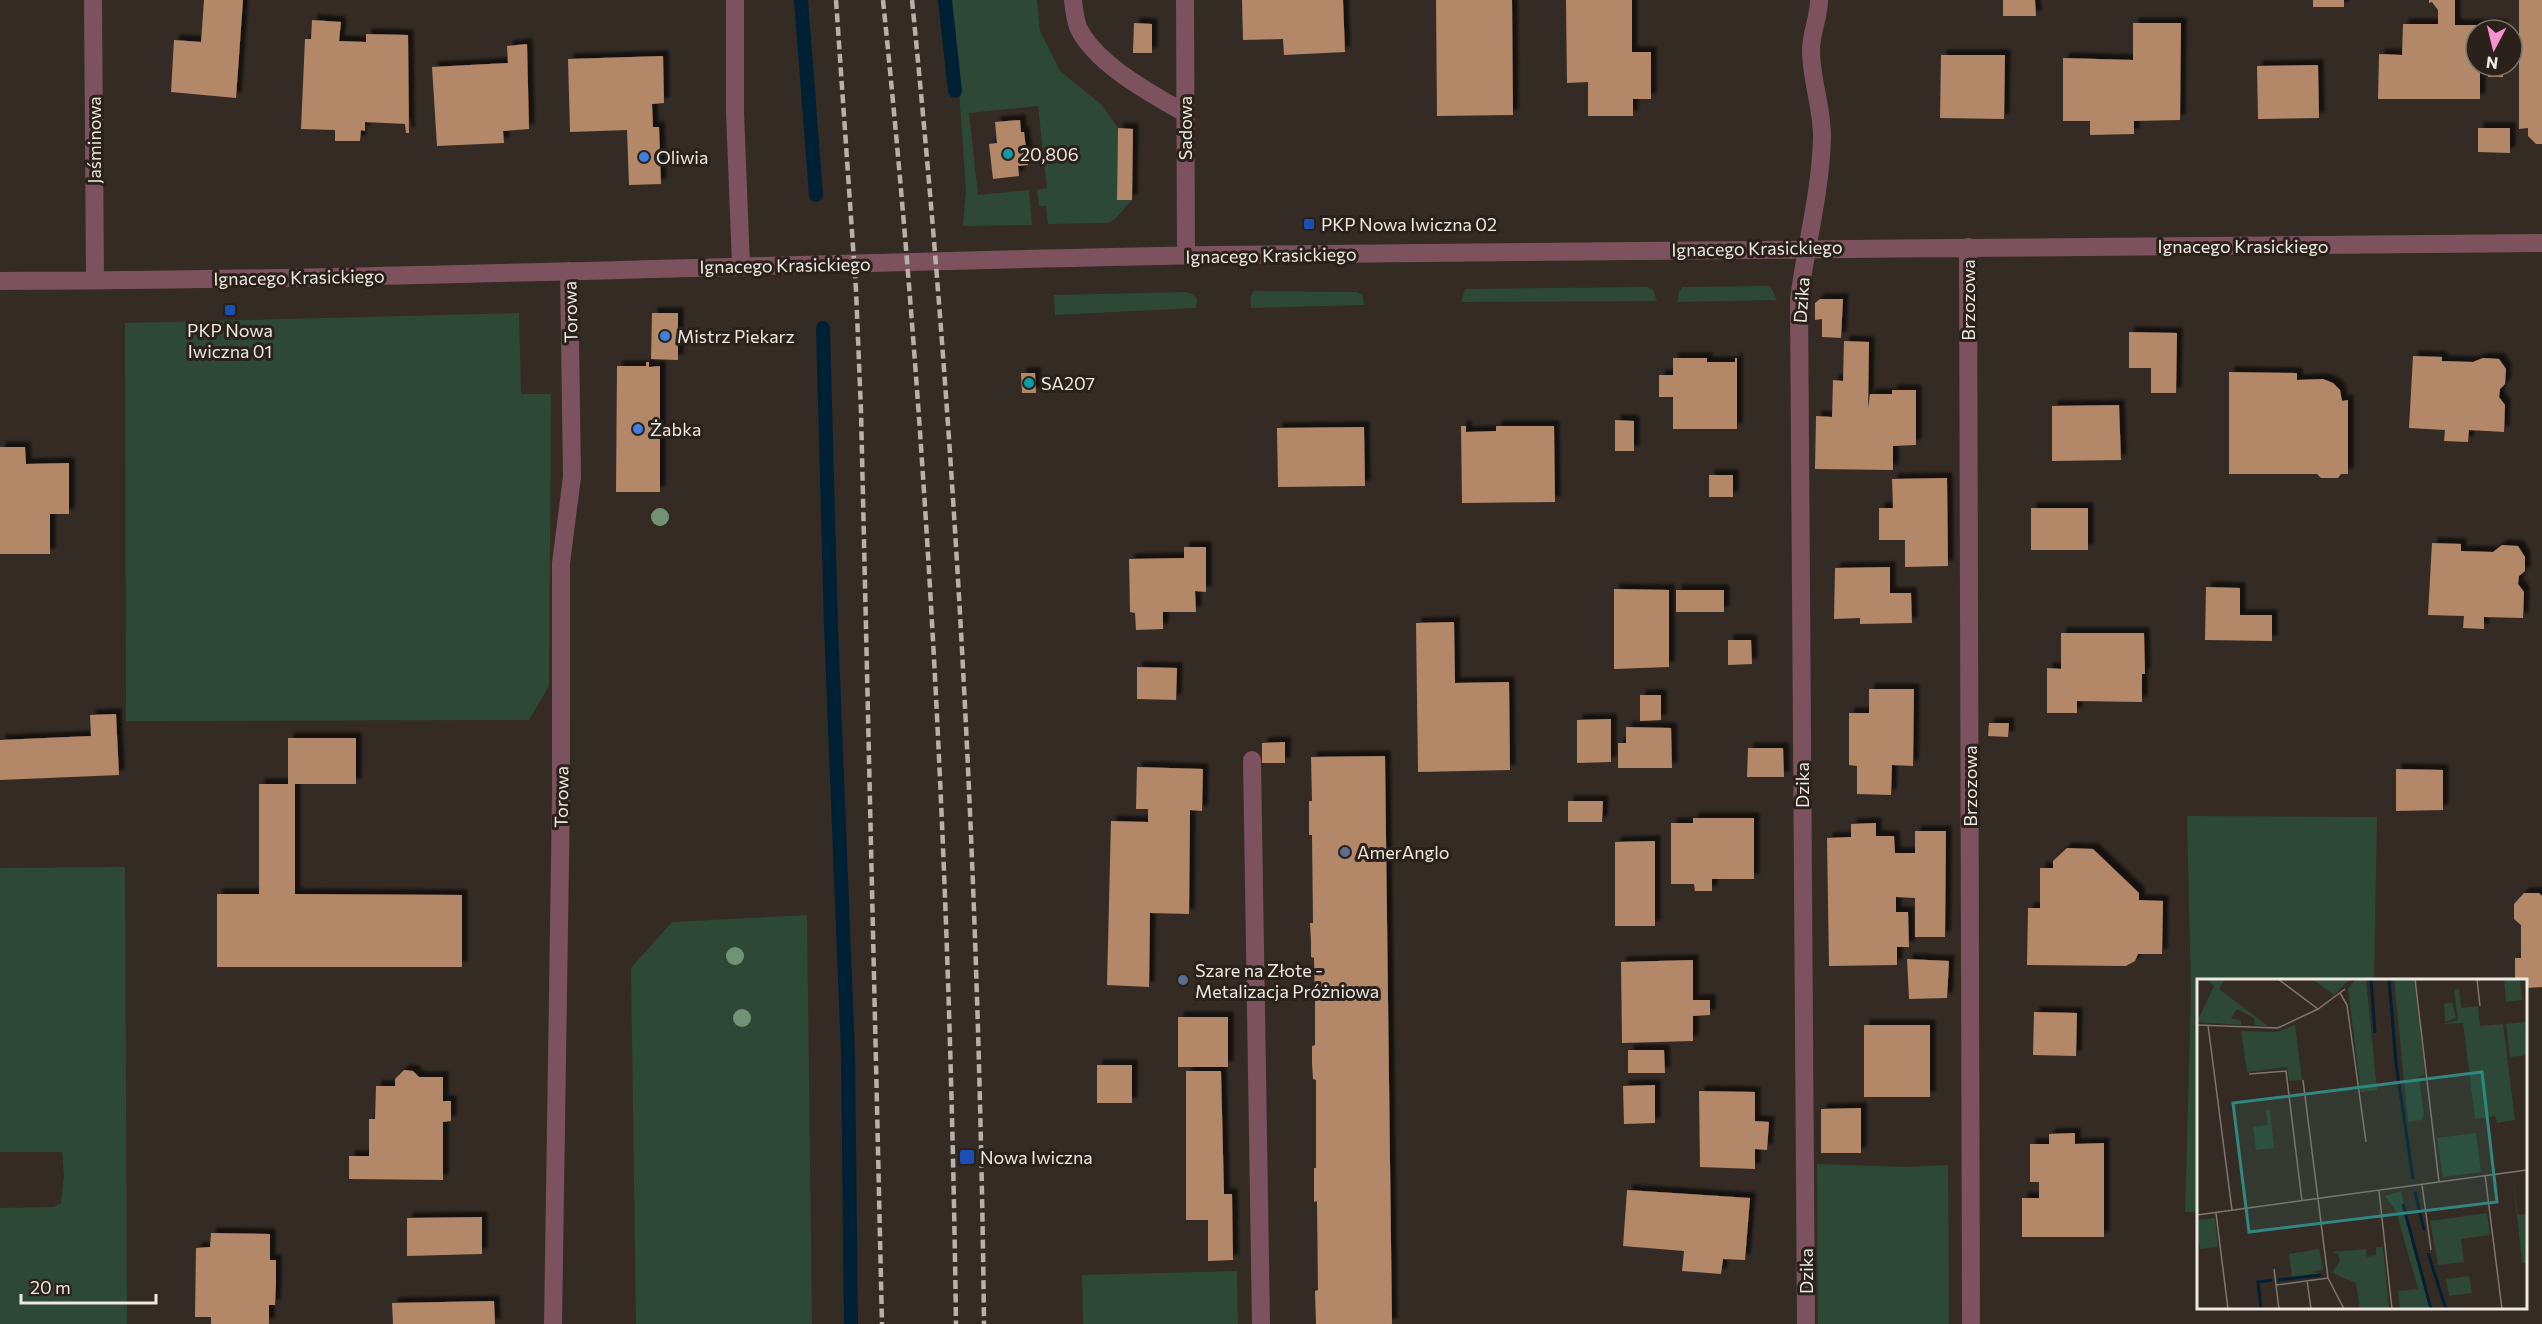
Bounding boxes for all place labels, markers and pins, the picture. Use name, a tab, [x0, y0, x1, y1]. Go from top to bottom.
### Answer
place label: 20,806	[1020, 143, 1079, 165]
place label: Oliwia	[656, 146, 708, 168]
marker: 20,806	[1001, 147, 1015, 161]
marker: Oliwia	[637, 150, 651, 164]
place label: PKP Nowa Iwiczna 02	[1321, 213, 1497, 235]
marker: PKP Nowa Iwiczna 02	[1302, 217, 1316, 231]
marker: PKP Nowa Iwiczna 01	[223, 303, 237, 317]
place label: PKP Nowa Iwiczna 01	[187, 319, 273, 362]
place label: Mistrz Piekarz	[677, 325, 795, 347]
marker: Mistrz Piekarz	[658, 329, 672, 343]
place label: SA207	[1041, 372, 1095, 394]
marker: SA207	[1022, 376, 1036, 390]
place label: Żabka	[650, 418, 701, 440]
marker: Żabka	[631, 422, 645, 436]
place label: AmerAnglo	[1357, 841, 1450, 863]
marker: AmerAnglo	[1338, 845, 1352, 859]
place label: Szare na Złote - Metalizacja Próżniowa	[1195, 959, 1379, 1002]
marker: Szare na Złote - Metalizacja Próżniowa	[1176, 973, 1190, 987]
place label: Nowa Iwiczna	[980, 1146, 1093, 1168]
marker: Nowa Iwiczna	[958, 1148, 976, 1166]

